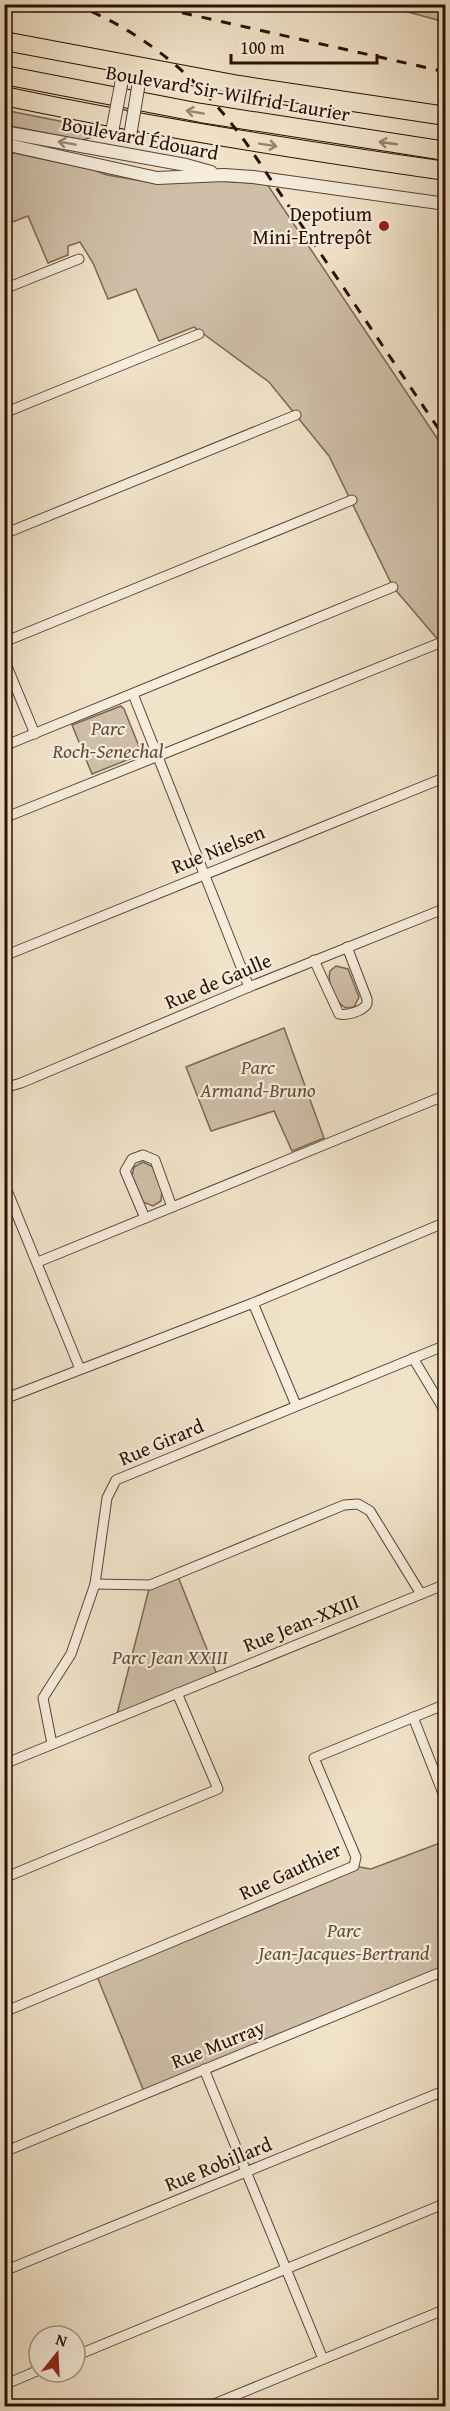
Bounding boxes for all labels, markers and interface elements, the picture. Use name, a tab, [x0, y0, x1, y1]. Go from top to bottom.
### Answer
scale bar	[231, 27, 376, 65]
text: 100 m	[240, 34, 285, 61]
street label: Boulevard Sir-Wilfrid-Laurier	[104, 57, 352, 128]
one-way arrow	[186, 106, 205, 117]
street label: Boulevard Édouard	[59, 108, 221, 167]
one-way arrow	[378, 137, 398, 148]
one-way arrow	[58, 138, 78, 149]
one-way arrow	[258, 140, 278, 151]
place label: Depotium Mini-Entrepôt	[252, 199, 373, 251]
marker: Depotium Mini-Entrepôt	[377, 219, 391, 233]
park label: Parc Roch-Senechal	[52, 713, 163, 765]
street label: Rue Nielsen	[167, 817, 269, 880]
street label: Rue de Gaulle	[160, 945, 276, 1016]
park label: Parc Armand-Bruno	[199, 1052, 316, 1104]
street label: Rue Girard	[114, 1411, 208, 1472]
street label: Rue Jean-XXIII	[239, 1586, 363, 1659]
park label: Parc Jean XXIII	[111, 1642, 229, 1671]
street label: Rue Gauthier	[234, 1834, 346, 1907]
park label: Parc Jean-Jacques-Bertrand	[255, 1915, 430, 1967]
street label: Rue Murray	[166, 2012, 269, 2076]
street label: Rue Robillard	[160, 2129, 276, 2198]
north arrow	[27, 2324, 87, 2384]
text: N	[53, 2327, 71, 2353]

